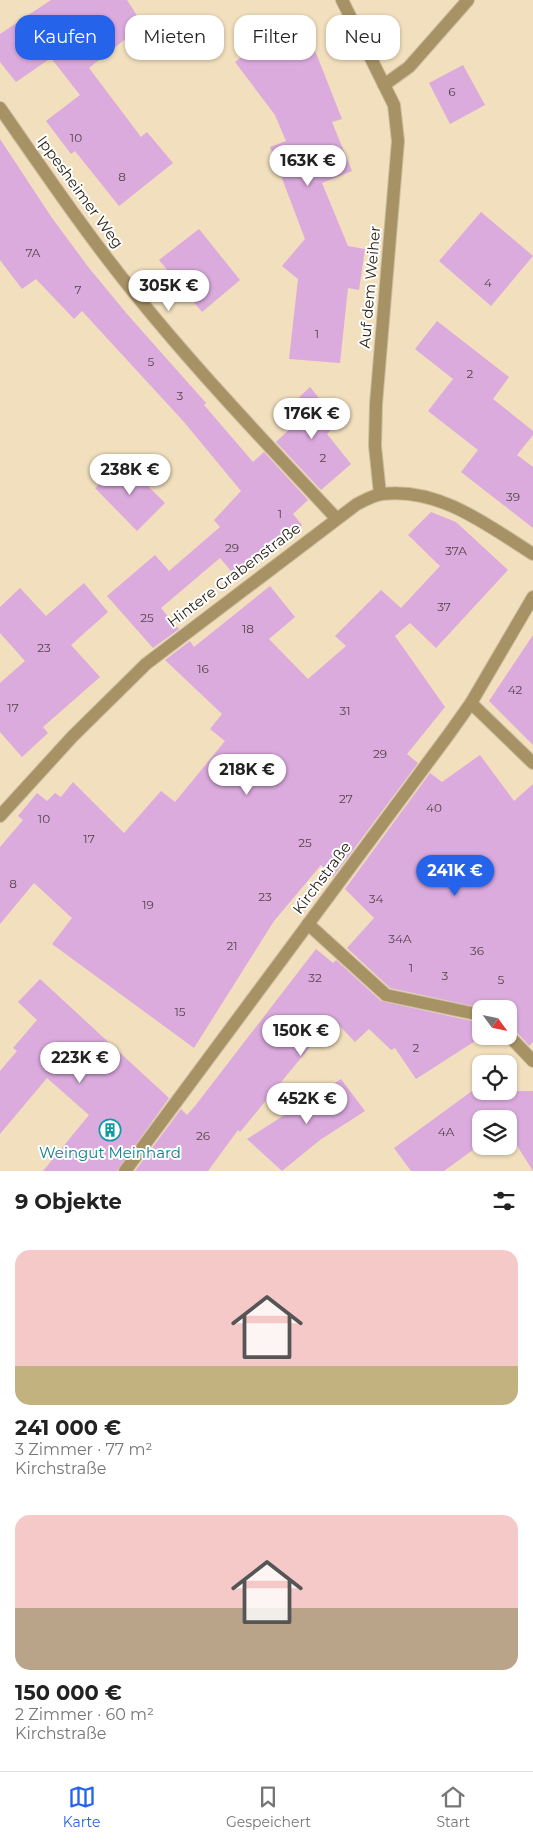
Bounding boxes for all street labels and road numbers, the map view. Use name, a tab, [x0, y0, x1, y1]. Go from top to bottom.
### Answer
street label: Ippesheimer Weg	[33, 132, 128, 252]
street label: Auf dem Weiher	[355, 225, 384, 349]
street label: Hintere Grabenstraße	[163, 518, 304, 631]
street label: Kirchstraße	[288, 838, 355, 918]

